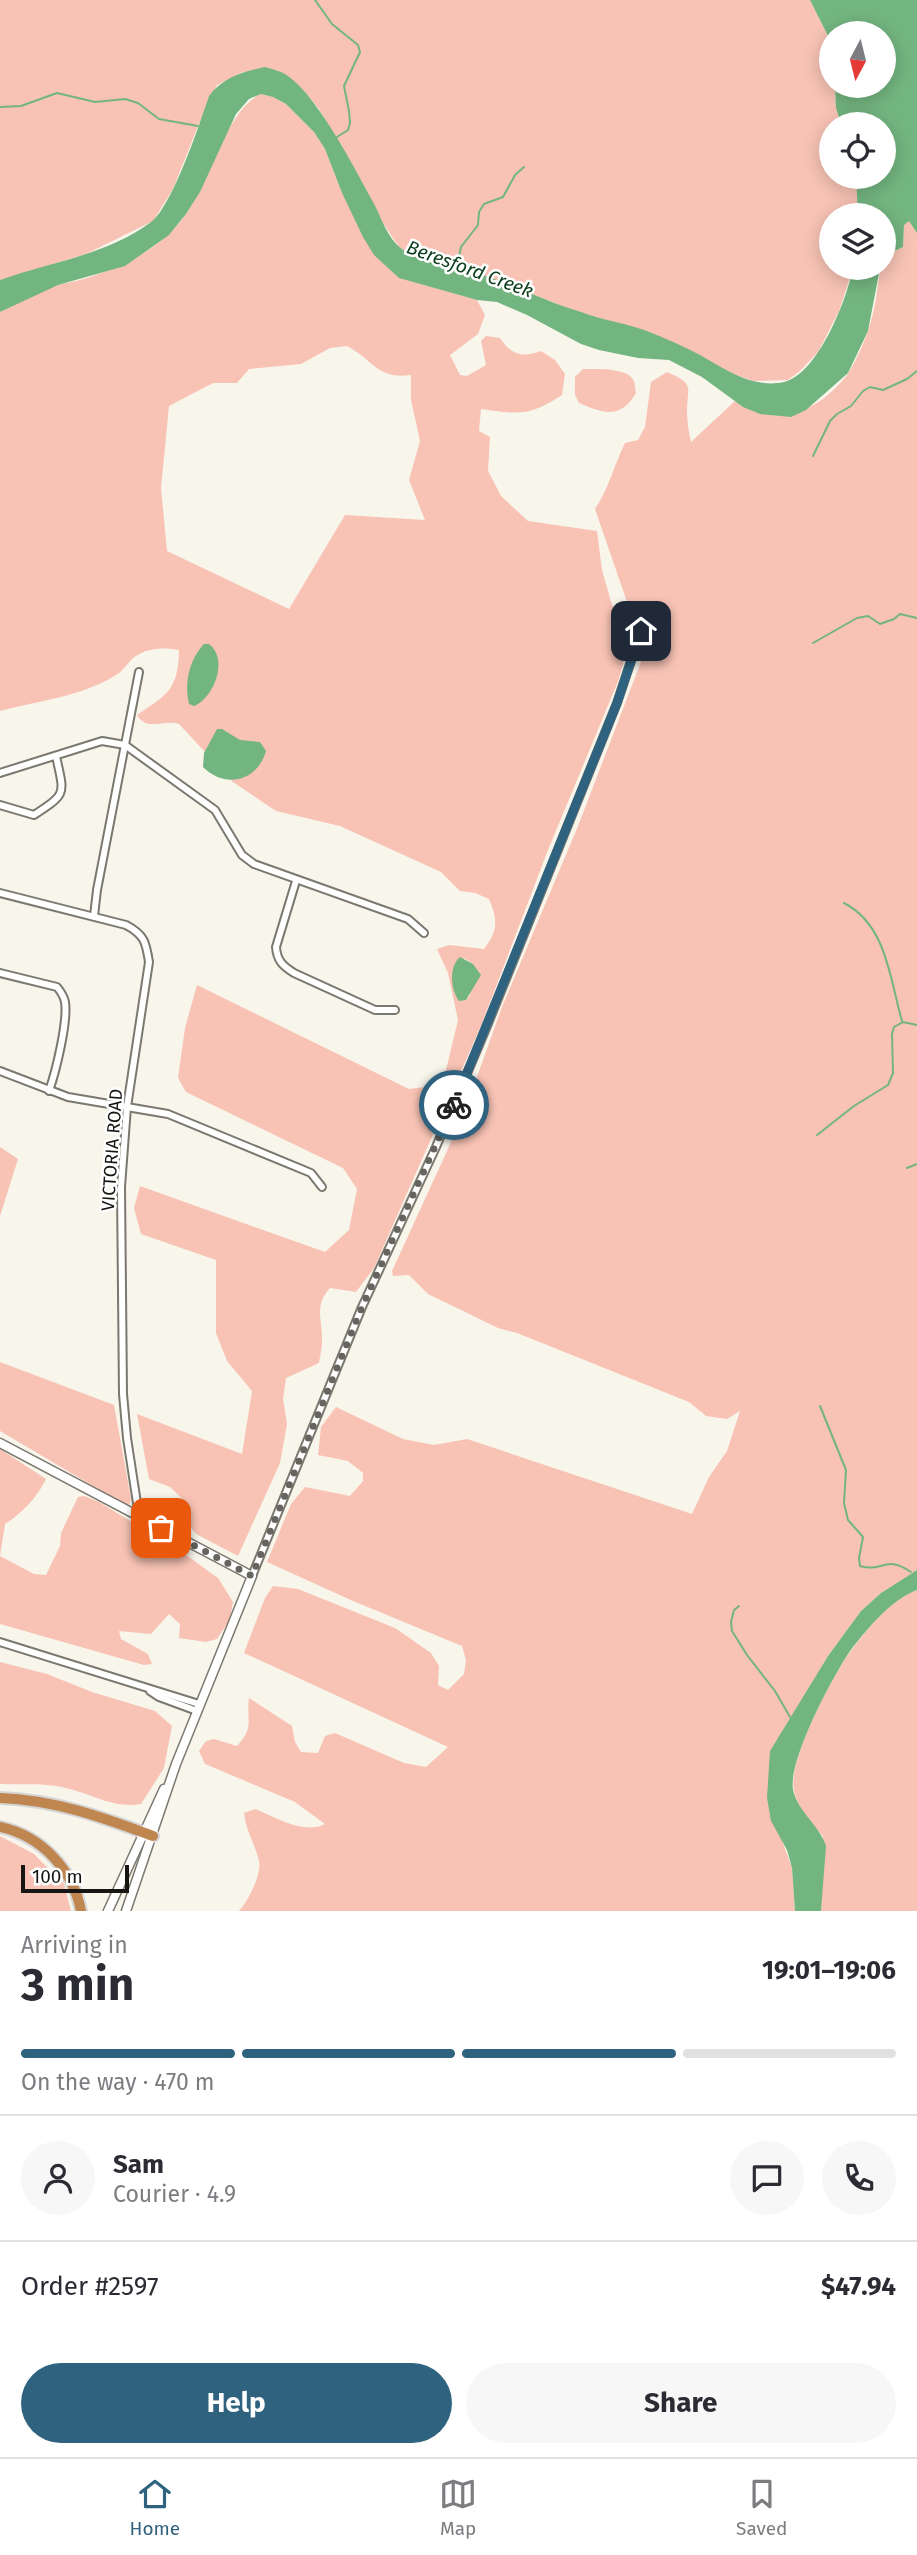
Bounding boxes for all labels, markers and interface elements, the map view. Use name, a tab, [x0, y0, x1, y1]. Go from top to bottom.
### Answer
north arrow	[819, 21, 896, 98]
map controls	[819, 21, 896, 280]
button: locate	[819, 112, 896, 189]
button: layers	[819, 203, 896, 280]
water label: Beresford Creek	[404, 235, 536, 303]
pin	[611, 601, 671, 661]
icon: home	[622, 612, 660, 650]
courier	[419, 1070, 489, 1140]
icon: bike	[435, 1086, 473, 1124]
street label: VICTORIA ROAD	[97, 1088, 127, 1212]
pin	[131, 1498, 191, 1558]
icon: bag	[142, 1509, 180, 1547]
scale bar	[21, 1862, 130, 1894]
text: 100 m	[32, 1865, 83, 1888]
text: Arriving in	[21, 1931, 128, 1959]
text: 19:01–19:06	[762, 1955, 896, 1986]
text: 3 min	[21, 1957, 134, 2012]
text: On the way · 470 m	[21, 2068, 215, 2096]
button: person	[21, 2141, 95, 2215]
button: chat	[730, 2141, 804, 2215]
button: phone	[822, 2141, 896, 2215]
text: Sam	[113, 2149, 164, 2180]
text: Courier · 4.9	[113, 2180, 236, 2208]
text: Order #2597	[21, 2271, 158, 2302]
text: $47.94	[821, 2271, 896, 2302]
button: Help	[21, 2363, 452, 2443]
button: Share	[466, 2363, 896, 2443]
tab: Home	[129, 2475, 180, 2540]
tab: Map	[439, 2475, 477, 2540]
tab: Saved	[736, 2475, 787, 2540]

